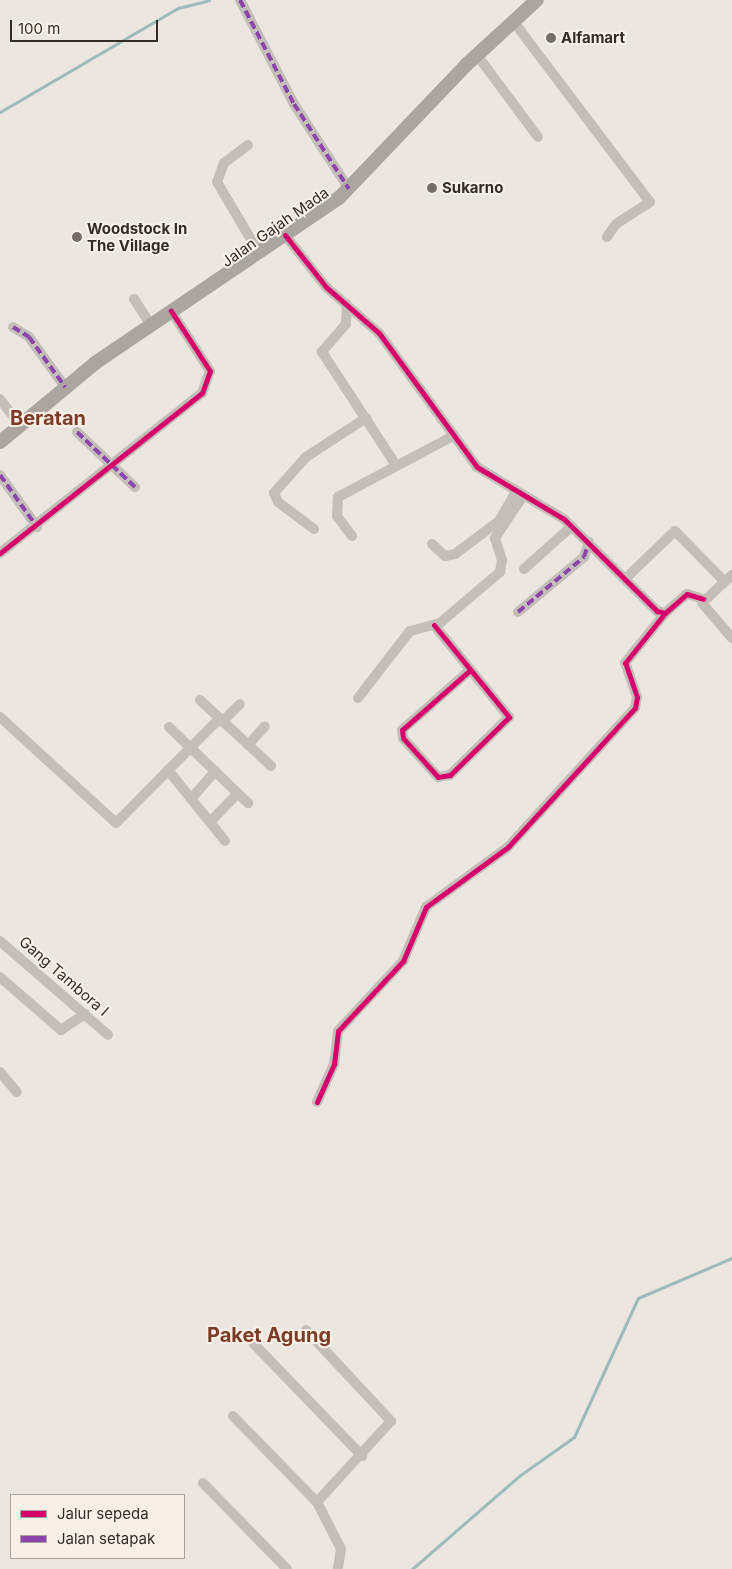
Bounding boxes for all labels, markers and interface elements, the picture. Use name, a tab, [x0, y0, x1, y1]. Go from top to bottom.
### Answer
scale bar	[12, 10, 160, 42]
text: 100 m	[18, 19, 60, 38]
place label: Alfamart	[561, 29, 625, 47]
marker: Alfamart	[545, 32, 557, 44]
place label: Sukarno	[442, 179, 503, 197]
marker: Sukarno	[426, 182, 438, 194]
street label: Jalan Gajah Mada	[218, 183, 332, 271]
place label: Woodstock In The Village	[87, 219, 187, 254]
marker: Woodstock In The Village	[71, 231, 83, 243]
district label: Beratan	[10, 406, 86, 430]
street label: Gang Tambora I	[16, 932, 112, 1020]
district label: Paket Agung	[207, 1323, 331, 1347]
legend	[10, 1494, 185, 1559]
text: Jalur sepeda	[57, 1504, 149, 1523]
text: Jalan setapak	[57, 1529, 155, 1548]

